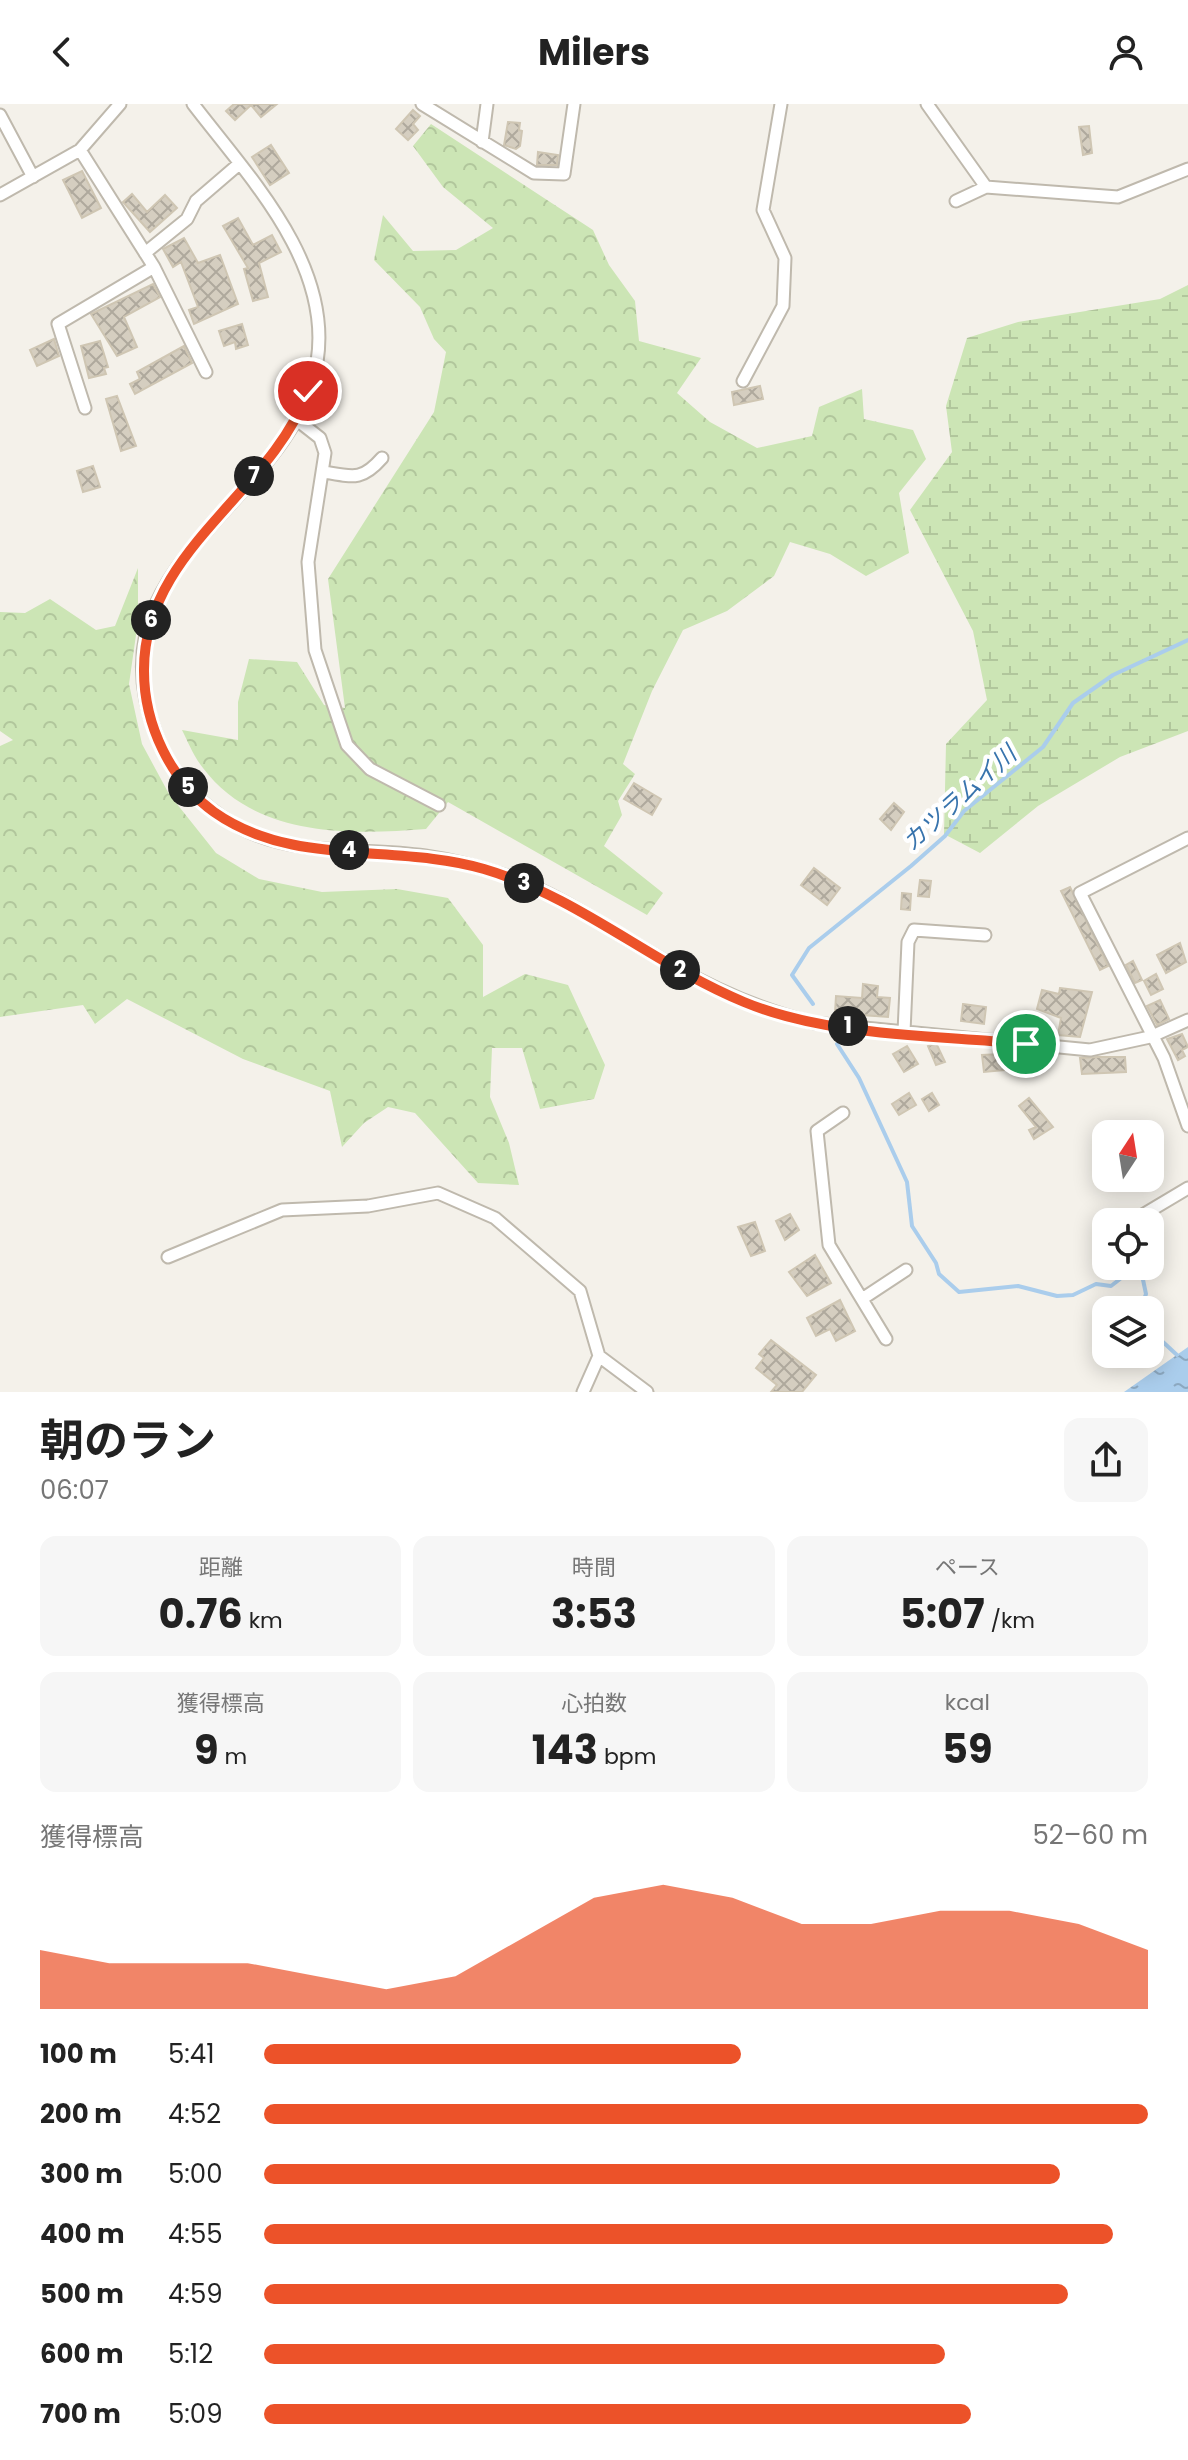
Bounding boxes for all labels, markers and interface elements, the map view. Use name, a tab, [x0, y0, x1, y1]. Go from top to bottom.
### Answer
text: Milers	[538, 27, 650, 78]
icon: back	[40, 30, 84, 74]
icon: person	[1104, 30, 1148, 74]
pin	[274, 357, 342, 425]
icon: check	[286, 369, 330, 413]
pin: 7	[234, 456, 274, 496]
text: 7	[248, 460, 260, 491]
pin: 6	[131, 600, 171, 640]
text: 6	[144, 604, 158, 635]
water label: カツラムイ川	[895, 736, 1026, 858]
pin: 5	[168, 767, 208, 807]
text: 5	[181, 771, 195, 802]
pin: 4	[329, 830, 369, 870]
text: 4	[342, 834, 356, 865]
pin: 3	[504, 863, 544, 903]
text: 3	[517, 867, 531, 898]
pin: 2	[660, 950, 700, 990]
text: 2	[674, 954, 686, 985]
pin: 1	[828, 1006, 868, 1046]
text: 1	[844, 1010, 852, 1041]
pin	[992, 1010, 1060, 1078]
icon: arrive	[1004, 1022, 1048, 1066]
north arrow	[1092, 1120, 1164, 1192]
map controls	[1092, 1120, 1164, 1368]
button: locate	[1092, 1208, 1164, 1280]
button: layers	[1092, 1296, 1164, 1368]
text: 朝のラン	[40, 1410, 216, 1471]
button: share	[1064, 1418, 1148, 1502]
text: 06:07	[40, 1472, 109, 1508]
text: 距離	[199, 1552, 243, 1583]
text: 時間	[572, 1552, 616, 1583]
text: ペース	[935, 1552, 1000, 1583]
text: 0.76	[159, 1586, 243, 1642]
text: 3:53	[551, 1586, 637, 1642]
text: 5:07	[900, 1586, 985, 1642]
text: km	[243, 1605, 283, 1636]
text: /km	[985, 1605, 1035, 1636]
text: kcal	[945, 1687, 990, 1718]
text: 獲得標高	[177, 1688, 265, 1719]
text: 心拍数	[561, 1688, 627, 1719]
text: 59	[942, 1721, 993, 1777]
text: 9	[194, 1722, 219, 1778]
text: 143	[532, 1722, 598, 1778]
text: m	[219, 1741, 247, 1772]
text: bpm	[598, 1741, 656, 1772]
text: 52–60 m	[1033, 1817, 1148, 1853]
text: 獲得標高	[40, 1819, 144, 1855]
text: 100 m	[40, 2036, 117, 2072]
text: 5:41	[168, 2036, 215, 2072]
text: 200 m	[40, 2096, 122, 2132]
text: 4:52	[168, 2096, 221, 2132]
text: 300 m	[40, 2156, 123, 2192]
text: 5:00	[168, 2156, 223, 2192]
text: 400 m	[40, 2216, 125, 2252]
text: 4:55	[168, 2216, 223, 2252]
text: 500 m	[40, 2276, 124, 2312]
text: 4:59	[168, 2276, 223, 2312]
text: 600 m	[40, 2336, 124, 2372]
text: 5:12	[168, 2336, 213, 2372]
text: 700 m	[40, 2396, 121, 2432]
text: 5:09	[168, 2396, 223, 2432]

